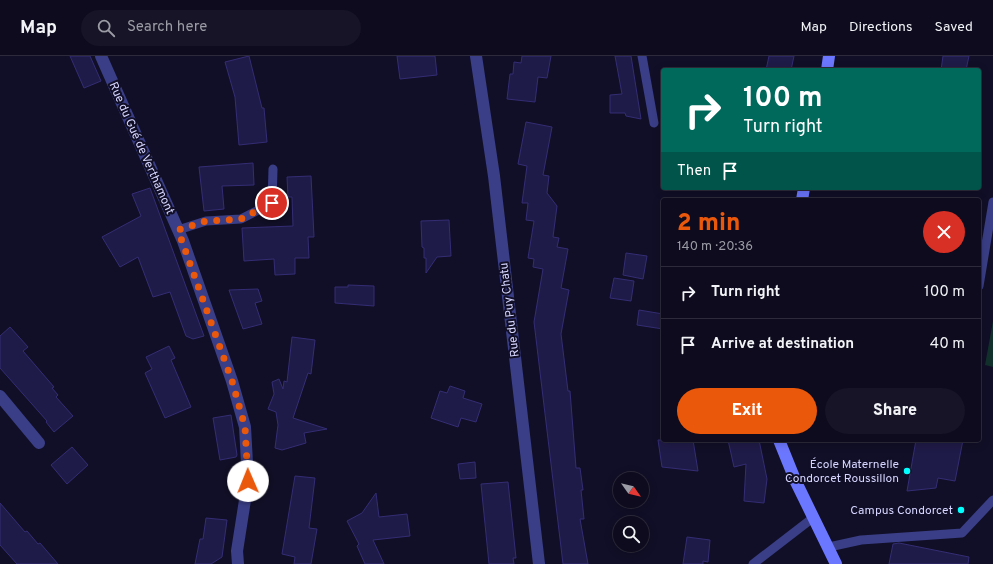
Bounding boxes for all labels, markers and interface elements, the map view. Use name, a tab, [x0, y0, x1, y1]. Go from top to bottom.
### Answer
search box	[81, 10, 361, 46]
text: Map	[20, 16, 57, 40]
icon: search	[95, 17, 117, 39]
text: Search here	[127, 18, 207, 37]
text: Map	[801, 19, 827, 36]
text: Directions	[849, 19, 913, 36]
text: Saved	[935, 19, 973, 36]
street label: Rue du Gué de Verthamont	[105, 80, 178, 217]
text: 100 m	[743, 81, 823, 117]
icon: right	[677, 84, 729, 136]
text: Turn right	[743, 116, 823, 139]
icon: arrive	[719, 160, 741, 182]
text: Then	[677, 162, 711, 181]
pin	[255, 186, 289, 220]
icon: arrive	[261, 192, 283, 214]
text: 2 min	[677, 209, 741, 239]
button: close	[923, 211, 965, 253]
text: 140 m · 20:36	[677, 239, 753, 255]
street label: Rue du Puy Chatu	[496, 262, 524, 358]
icon: right	[677, 282, 699, 304]
text: Turn right	[711, 283, 780, 302]
text: 100 m	[924, 283, 965, 302]
icon: arrive	[677, 334, 699, 356]
text: Arrive at destination	[711, 335, 854, 354]
text: 40 m	[930, 335, 965, 354]
button: Exit	[677, 388, 817, 434]
button: Share	[825, 388, 965, 434]
place label: École Maternelle Condorcet Roussillon	[785, 457, 899, 487]
position arrow	[227, 460, 269, 502]
marker: École Maternelle Condorcet Roussillon	[902, 466, 912, 476]
north arrow	[613, 472, 649, 508]
map controls	[613, 472, 649, 552]
place label: Campus Condorcet	[850, 503, 953, 519]
marker: Campus Condorcet	[956, 505, 966, 515]
button: search	[613, 516, 649, 552]

